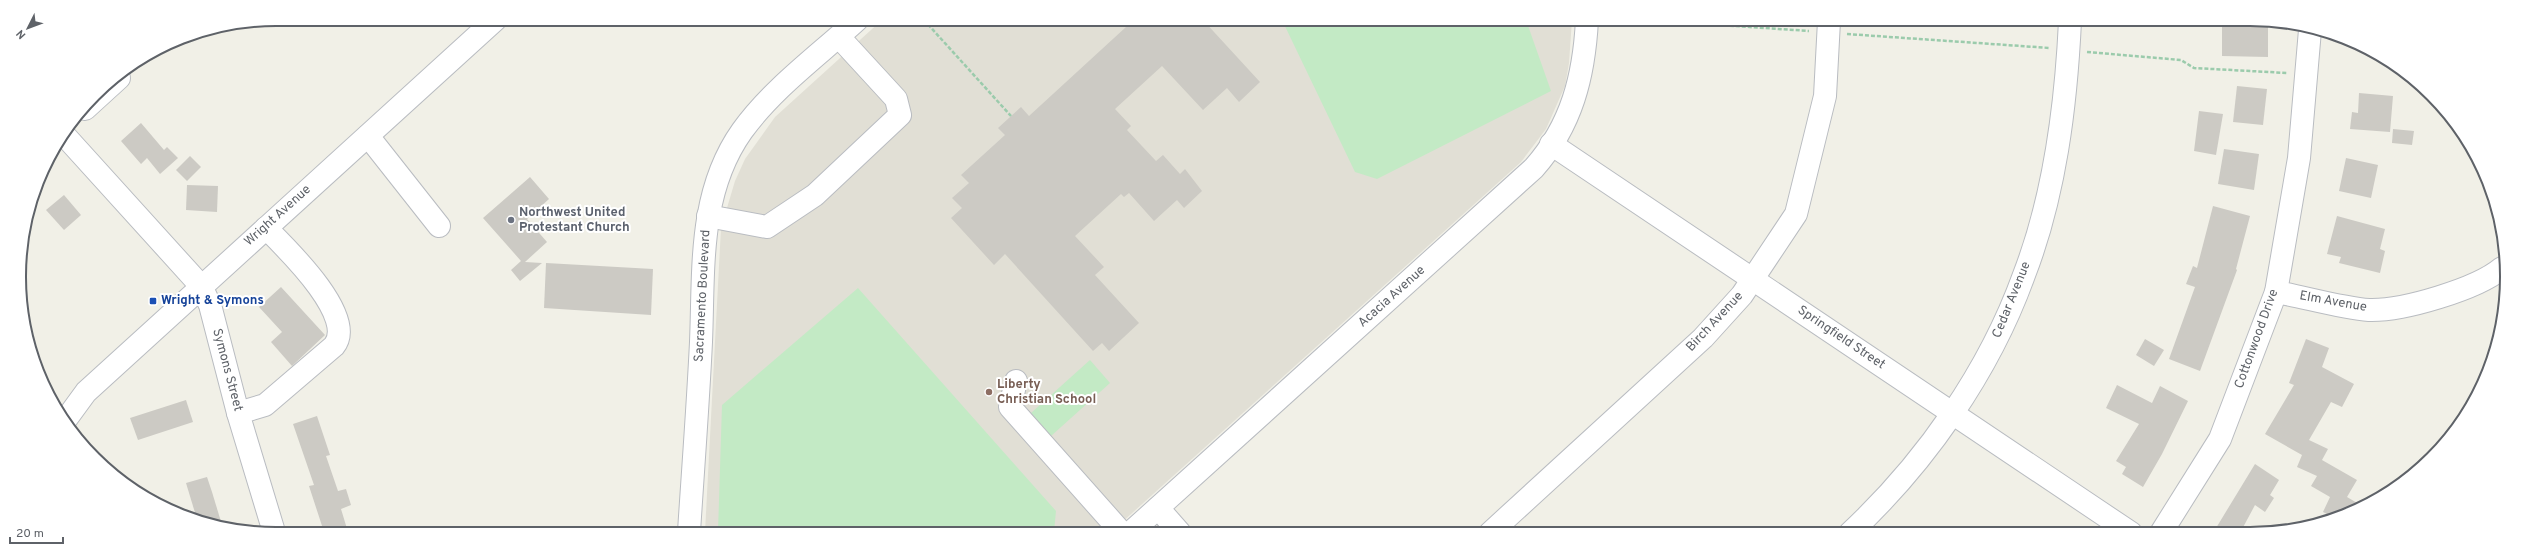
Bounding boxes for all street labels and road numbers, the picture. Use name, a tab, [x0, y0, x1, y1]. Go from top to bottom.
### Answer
street label: Wright Avenue	[241, 182, 315, 250]
street label: Sacramento Boulevard	[692, 229, 714, 363]
street label: Cedar Avenue	[1989, 259, 2035, 341]
street label: Acacia Avenue	[1355, 263, 1429, 331]
street label: Cottonwood Drive	[2232, 287, 2282, 391]
street label: Elm Avenue	[2298, 288, 2368, 316]
street label: Birch Avenue	[1683, 289, 1747, 355]
street label: Springfield Street	[1794, 303, 1888, 373]
street label: Symons Street	[208, 327, 246, 413]

